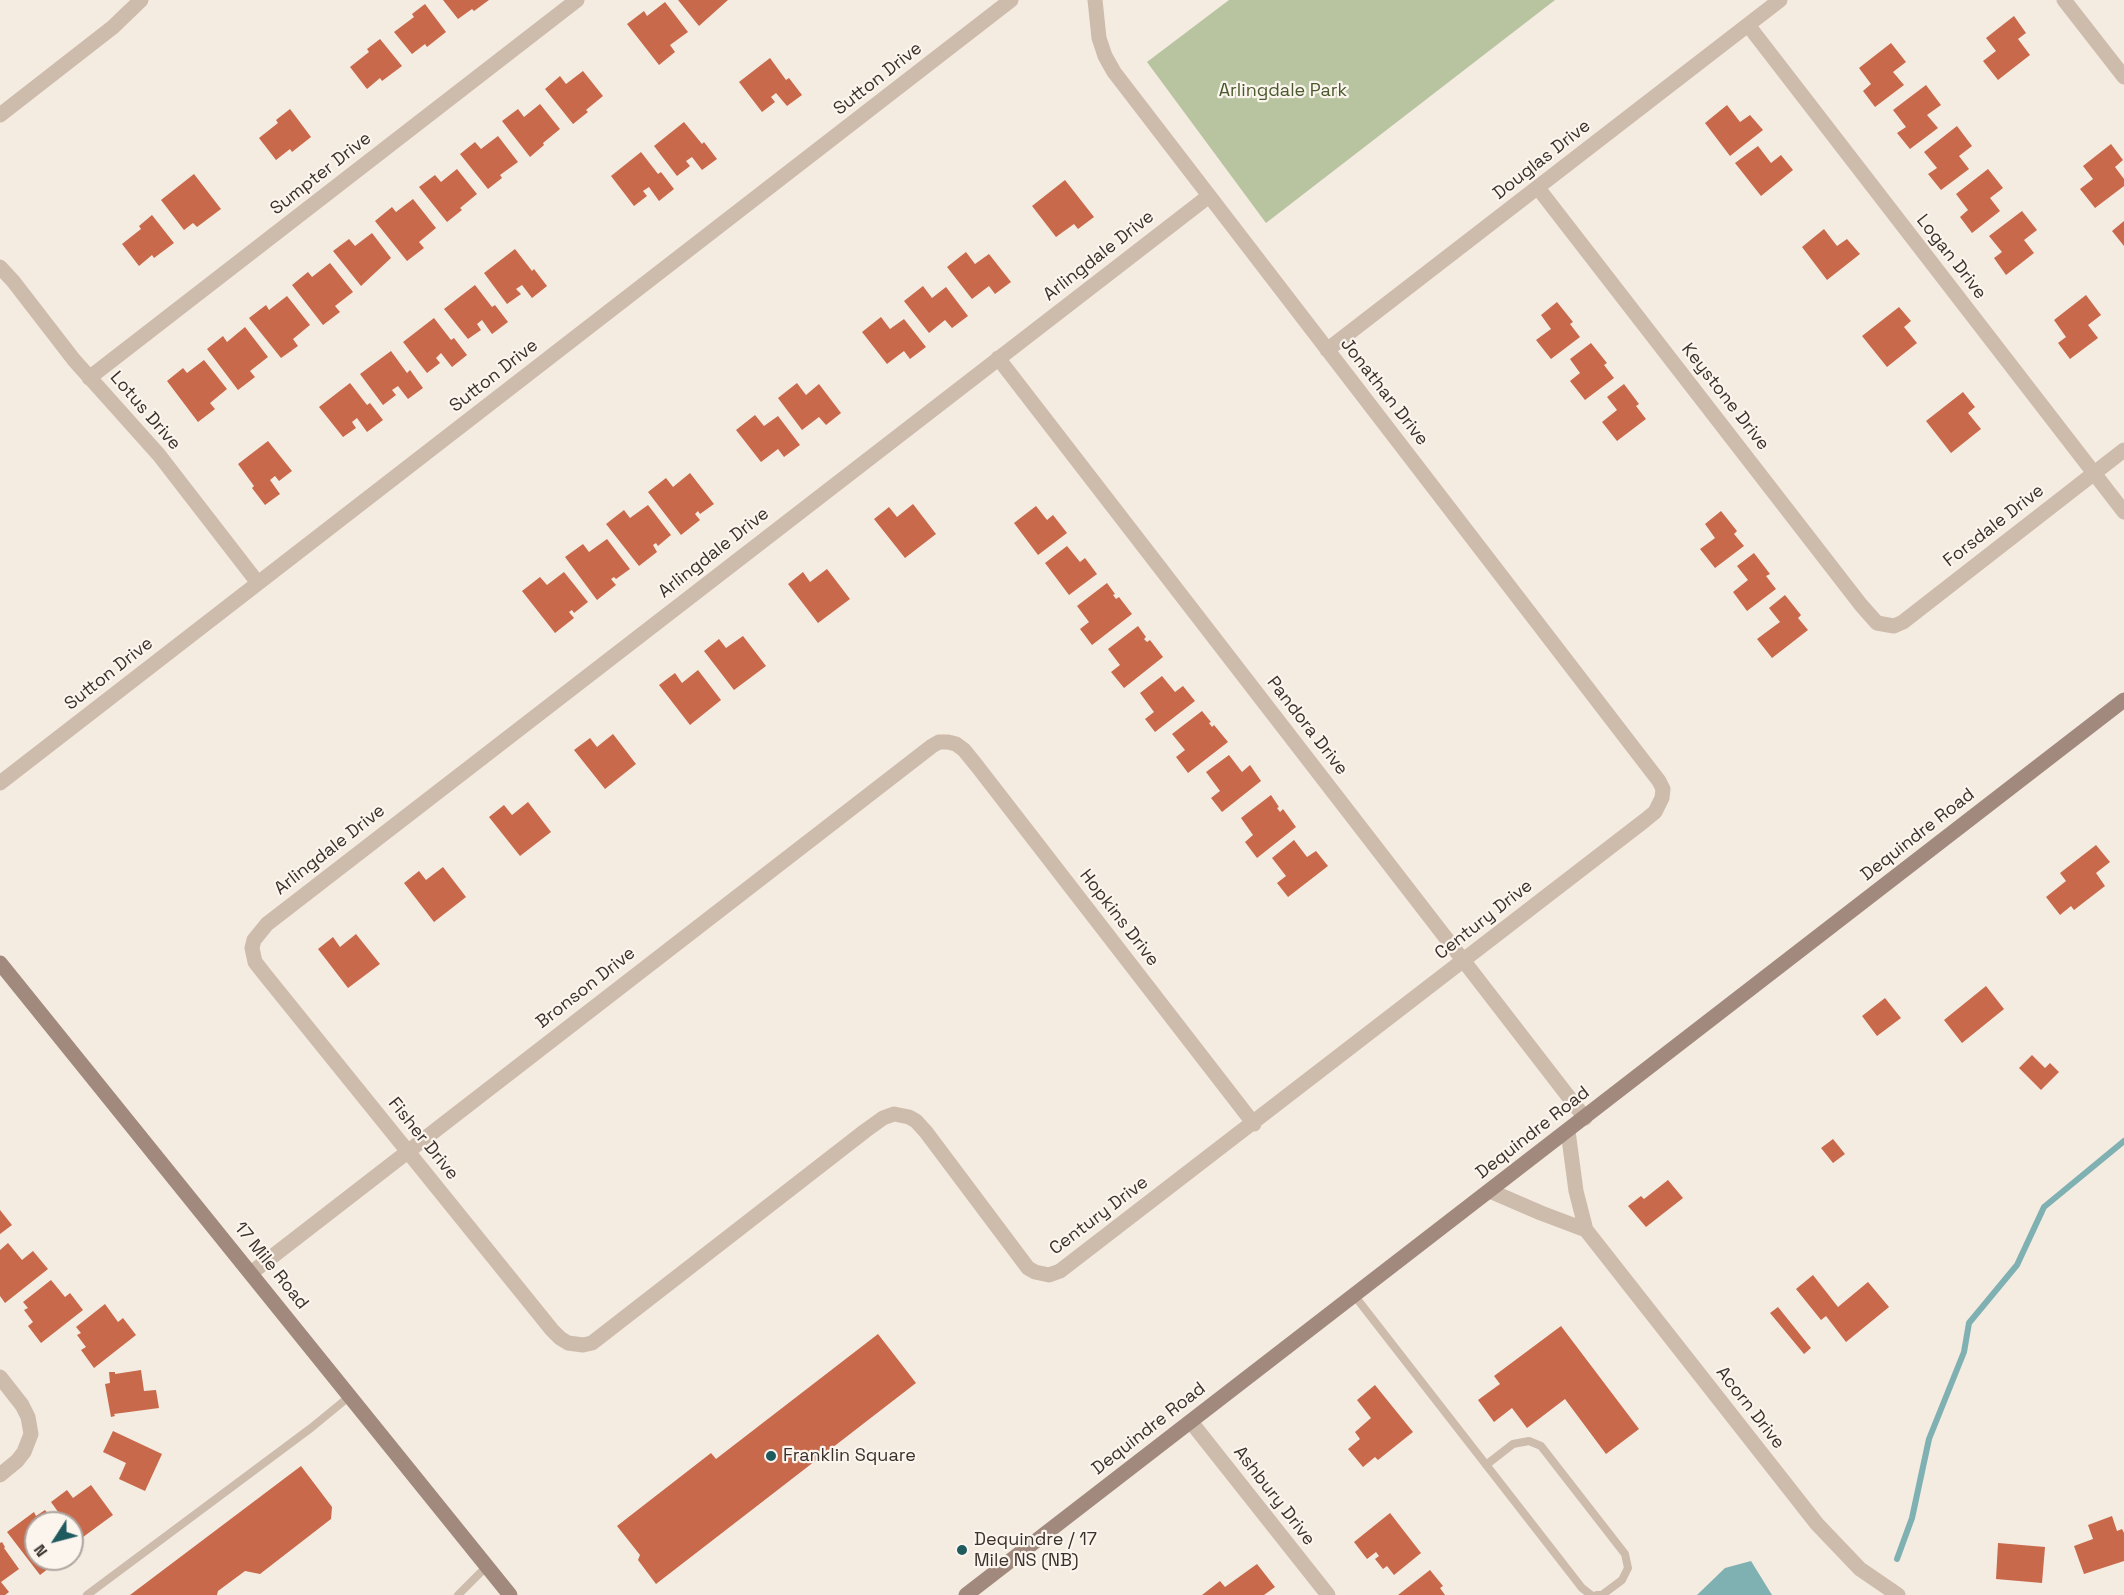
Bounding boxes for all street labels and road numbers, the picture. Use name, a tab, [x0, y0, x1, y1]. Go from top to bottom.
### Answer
street label: Sutton Drive	[830, 38, 926, 120]
street label: Douglas Drive	[1489, 115, 1595, 205]
street label: Sumpter Drive	[266, 128, 376, 220]
street label: Arlingdale Drive	[1039, 206, 1159, 306]
street label: Logan Drive	[1911, 210, 1991, 304]
street label: Jonathan Drive	[1335, 334, 1433, 450]
street label: Sutton Drive	[446, 335, 542, 417]
street label: Keystone Drive	[1676, 339, 1774, 455]
street label: Lotus Drive	[105, 367, 185, 455]
street label: Forsdale Drive	[1939, 480, 2049, 572]
street label: Arlingdale Drive	[654, 503, 774, 603]
street label: Sutton Drive	[61, 633, 157, 715]
street label: Pandora Drive	[1262, 672, 1352, 780]
street label: Dequindre Road	[1857, 784, 1979, 886]
street label: Arlingdale Drive	[270, 800, 390, 900]
street label: Hopkins Drive	[1075, 865, 1163, 971]
street label: Century Drive	[1431, 875, 1537, 965]
street label: Bronson Drive	[532, 943, 640, 1033]
street label: Dequindre Road	[1472, 1082, 1594, 1184]
street label: Fisher Drive	[383, 1093, 463, 1185]
street label: Century Drive	[1045, 1172, 1153, 1260]
street label: 17 Mile Road	[229, 1218, 313, 1314]
street label: Acorn Drive	[1711, 1362, 1789, 1454]
street label: Dequindre Road	[1088, 1378, 1210, 1480]
street label: Ashbury Drive	[1229, 1442, 1319, 1550]

